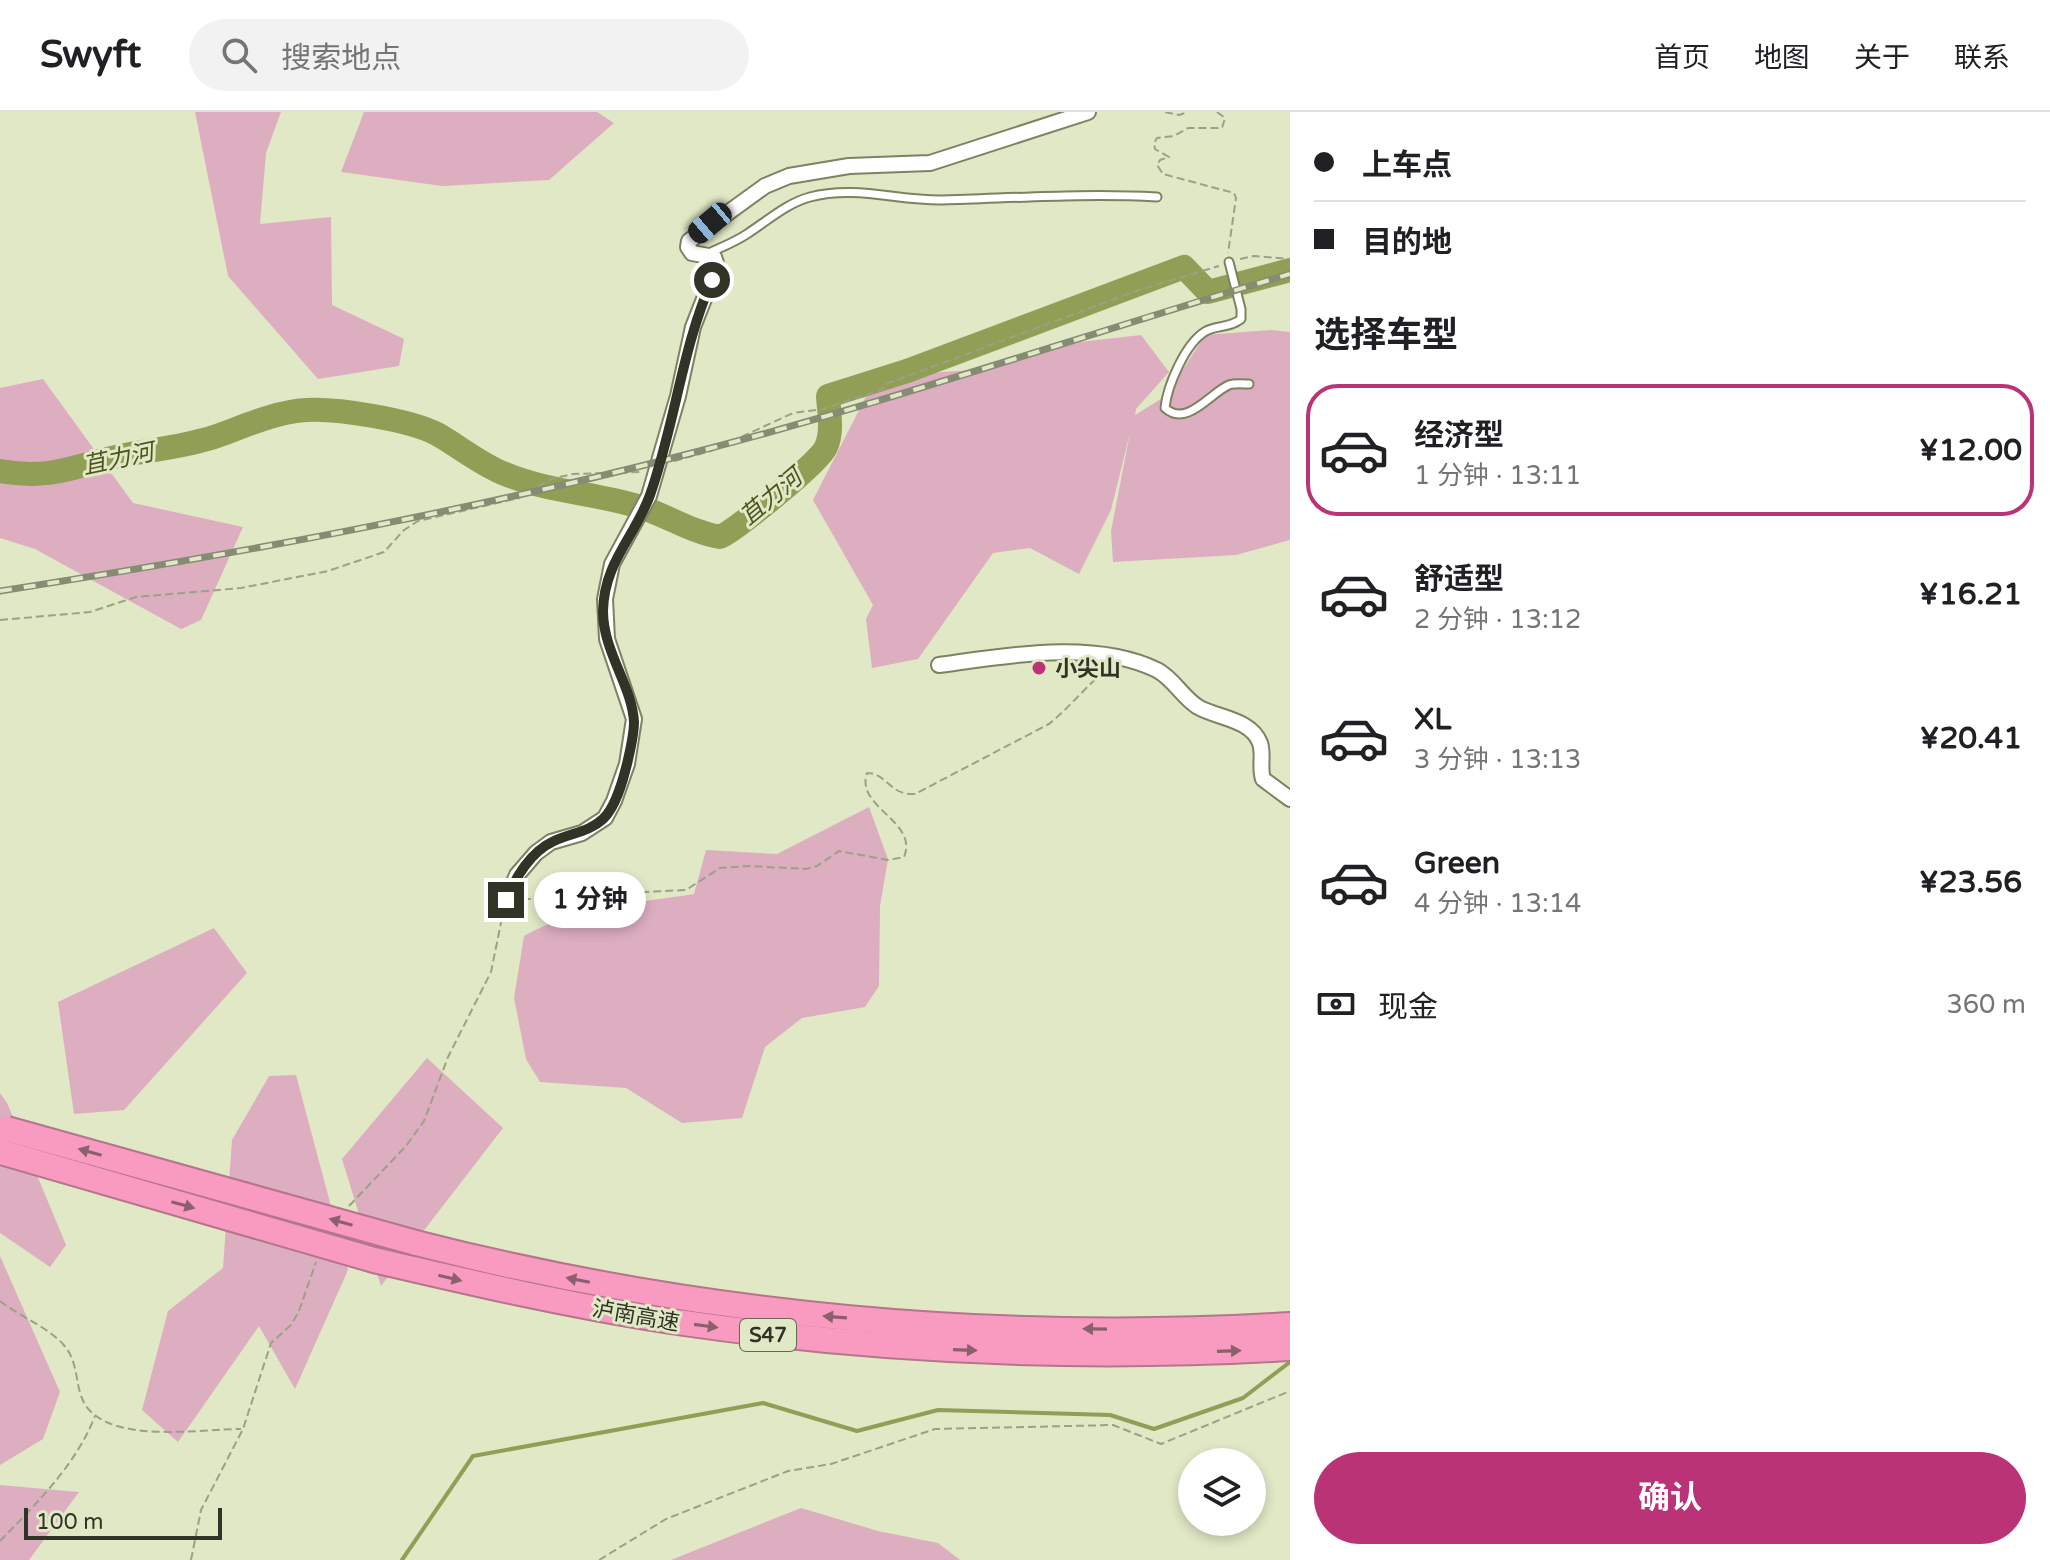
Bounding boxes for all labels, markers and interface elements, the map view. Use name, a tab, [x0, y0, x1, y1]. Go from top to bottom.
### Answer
search box	[189, 19, 749, 91]
text: Swyft	[40, 32, 141, 78]
icon: search	[217, 33, 261, 77]
text: 搜索地点	[281, 40, 401, 77]
text: 首页	[1654, 41, 1710, 75]
text: 地图	[1754, 41, 1810, 75]
text: 关于	[1854, 41, 1910, 75]
text: 联系	[1954, 41, 2010, 75]
text: 上车点	[1362, 147, 1452, 184]
car	[684, 198, 736, 248]
text: 目的地	[1362, 224, 1452, 261]
route start	[694, 262, 730, 298]
text: 选择车型	[1314, 314, 1458, 357]
icon: car	[1318, 414, 1390, 486]
text: 经济型	[1414, 417, 1504, 454]
text: ¥12.00	[1919, 432, 2022, 469]
water label: 苴力河	[80, 437, 160, 481]
text: 1 分钟 · 13:11	[1414, 460, 1581, 491]
water label: 苴力河	[734, 461, 811, 532]
icon: car	[1318, 558, 1390, 630]
text: 舒适型	[1414, 561, 1504, 598]
text: ¥16.21	[1919, 576, 2022, 613]
text: 2 分钟 · 13:12	[1414, 604, 1581, 635]
place label: 小尖山	[1055, 656, 1121, 682]
marker: 小尖山	[1030, 659, 1048, 677]
text: XL	[1414, 701, 1451, 738]
icon: car	[1318, 702, 1390, 774]
text: ¥20.41	[1920, 720, 2022, 757]
text: 3 分钟 · 13:13	[1414, 744, 1581, 775]
text: Green	[1414, 845, 1500, 882]
icon: car	[1318, 846, 1390, 918]
text: ¥23.56	[1919, 864, 2022, 901]
callout: 1 分钟	[534, 872, 646, 928]
route end	[488, 882, 524, 918]
text: 1 分钟	[552, 884, 628, 915]
text: 4 分钟 · 13:14	[1414, 888, 1581, 919]
icon: cash	[1314, 982, 1358, 1026]
text: 现金	[1378, 989, 1438, 1026]
text: 360 m	[1946, 989, 2026, 1020]
one-way arrow	[78, 1145, 102, 1158]
one-way arrow	[171, 1199, 196, 1211]
one-way arrow	[328, 1215, 353, 1227]
one-way arrow	[438, 1272, 463, 1285]
one-way arrow	[565, 1273, 590, 1285]
street label: 泸南高速	[590, 1296, 681, 1336]
one-way arrow	[822, 1310, 847, 1323]
road number: S47	[740, 1319, 796, 1351]
one-way arrow	[694, 1320, 719, 1333]
one-way arrow	[1082, 1323, 1107, 1335]
one-way arrow	[953, 1344, 978, 1357]
one-way arrow	[1217, 1345, 1242, 1358]
map controls	[1178, 1448, 1266, 1536]
button: layers	[1178, 1448, 1266, 1536]
button: 确认	[1314, 1452, 2026, 1544]
scale bar	[24, 1504, 222, 1540]
text: 100 m	[36, 1509, 103, 1535]

